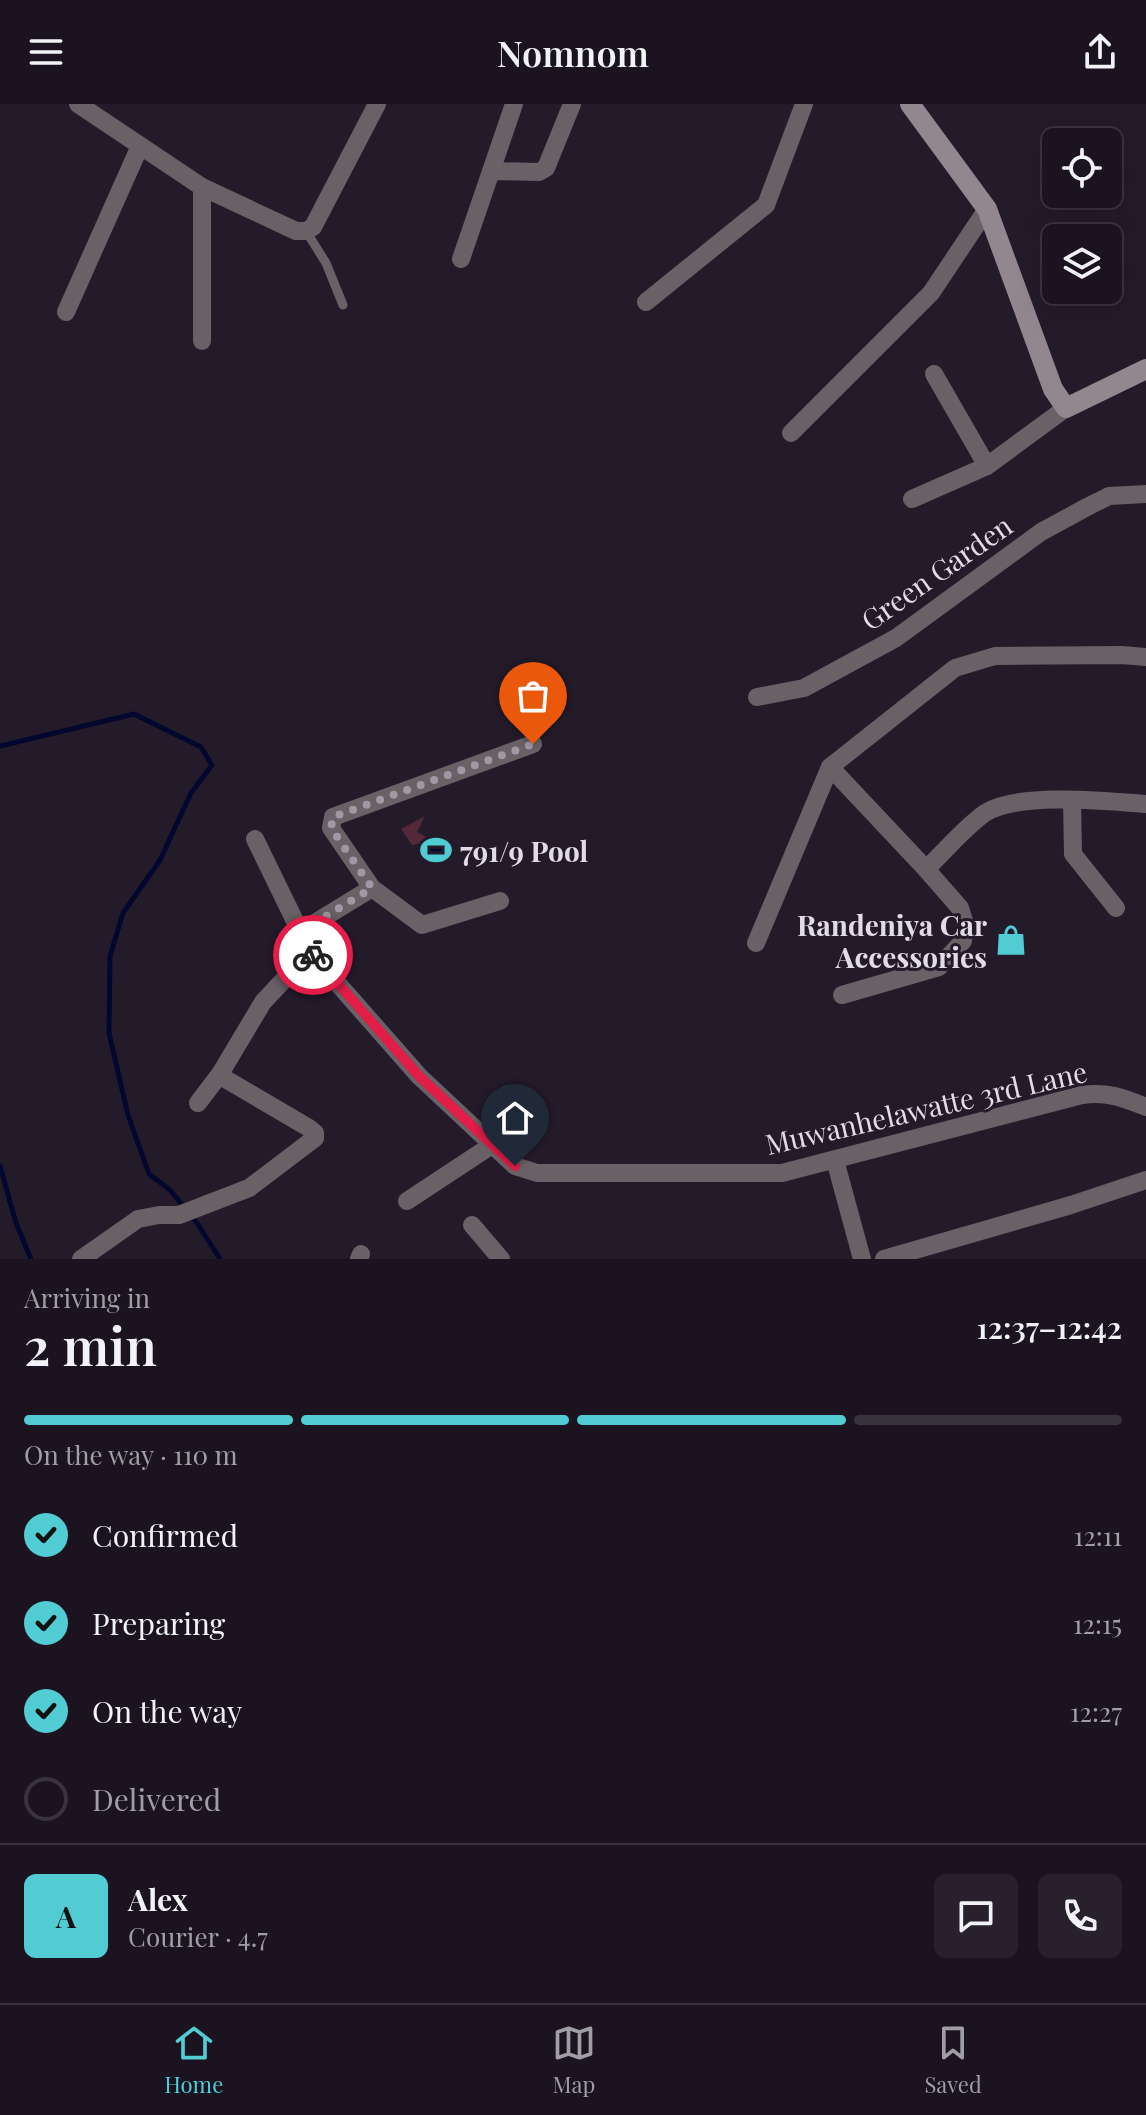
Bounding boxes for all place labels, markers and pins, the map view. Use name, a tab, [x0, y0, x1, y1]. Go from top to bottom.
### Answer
pin	[499, 662, 567, 744]
place label: 791/9 Pool	[460, 832, 588, 869]
sports icon: 791/9 Pool	[419, 833, 453, 867]
place label: Randeniya Car Accessories	[797, 906, 987, 975]
shop icon: Randeniya Car Accessories	[994, 923, 1028, 957]
pin	[481, 1084, 549, 1166]

